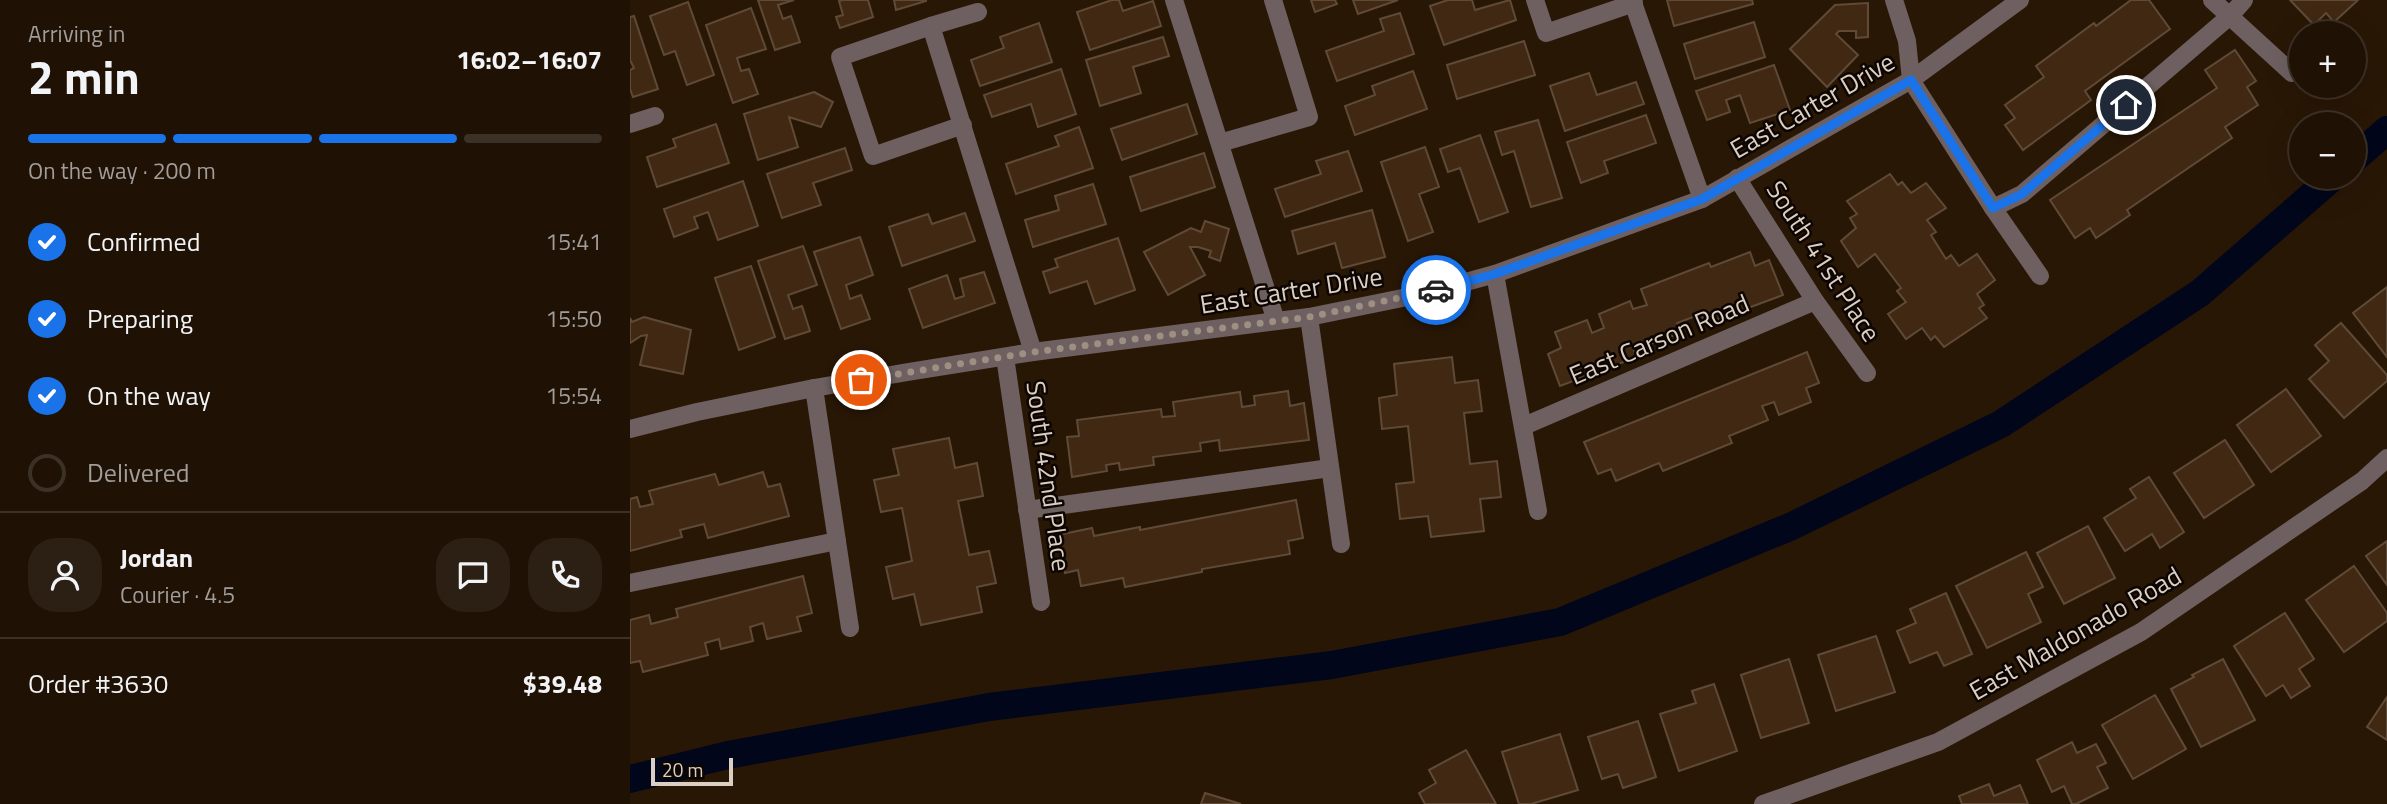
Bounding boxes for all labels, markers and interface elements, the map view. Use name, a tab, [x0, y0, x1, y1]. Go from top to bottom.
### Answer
text: Arriving in	[28, 16, 125, 51]
map controls	[2289, 21, 2366, 189]
button: +	[2289, 21, 2366, 98]
text: 16:02–16:07	[456, 40, 602, 79]
text: 2 min	[28, 42, 140, 112]
street label: East Carter Drive	[1722, 42, 1902, 168]
pin	[2096, 75, 2156, 135]
icon: home	[2107, 86, 2145, 124]
button: −	[2289, 112, 2366, 189]
text: On the way · 200 m	[28, 153, 216, 188]
street label: South 41st Place	[1757, 173, 1891, 349]
text: Confirmed	[87, 222, 201, 261]
icon: check	[28, 223, 66, 261]
text: 15:41	[545, 224, 602, 259]
courier	[1401, 255, 1471, 325]
street label: East Carter Drive	[1197, 256, 1385, 324]
icon: car	[1417, 271, 1455, 309]
street label: East Carson Road	[1563, 283, 1755, 395]
text: Preparing	[87, 299, 193, 338]
icon: check	[28, 300, 66, 338]
text: 15:50	[545, 301, 602, 336]
pin	[831, 350, 891, 410]
icon: bag	[842, 361, 880, 399]
text: On the way	[87, 376, 211, 415]
icon: check	[28, 377, 66, 415]
text: 15:54	[545, 378, 602, 413]
street label: South 42nd Place	[1016, 378, 1082, 574]
text: Delivered	[87, 453, 190, 492]
button: person	[28, 538, 102, 612]
text: Jordan	[120, 538, 193, 577]
button: chat	[436, 538, 510, 612]
button: phone	[528, 538, 602, 612]
street label: East Maldonado Road	[1962, 556, 2188, 710]
text: Courier · 4.5	[120, 577, 235, 612]
text: Order #3630	[28, 664, 168, 703]
text: $39.48	[523, 664, 602, 703]
scale bar	[651, 755, 733, 787]
text: 20 m	[662, 755, 703, 784]

